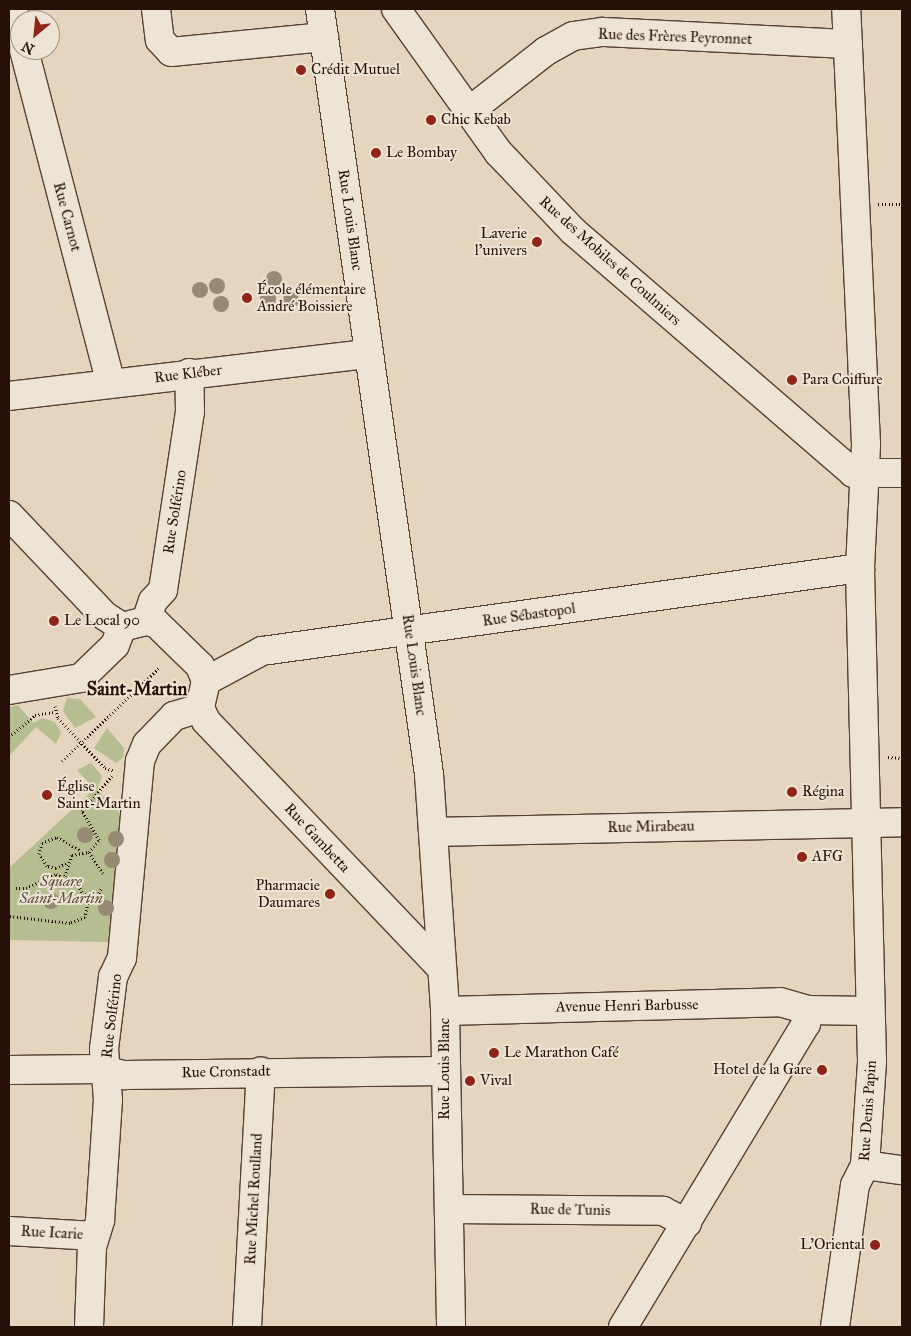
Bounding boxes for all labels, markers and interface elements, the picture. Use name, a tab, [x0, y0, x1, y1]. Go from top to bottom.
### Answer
north arrow	[10, 10, 60, 60]
street label: Rue des Frères Peyronnet	[597, 25, 753, 49]
text: N	[19, 38, 37, 58]
place label: Crédit Mutuel	[311, 61, 400, 79]
marker: Crédit Mutuel	[295, 64, 307, 76]
place label: Chic Kebab	[441, 111, 511, 129]
marker: Chic Kebab	[425, 114, 437, 126]
place label: Le Bombay	[386, 144, 457, 162]
marker: Le Bombay	[370, 147, 382, 159]
street label: Rue Louis Blanc	[334, 168, 366, 272]
street label: Rue Carnot	[49, 180, 85, 254]
street label: Rue des Mobiles de Coulmiers	[535, 193, 685, 329]
place label: Laverie l'univers	[475, 224, 527, 259]
marker: Laverie l'univers	[531, 236, 543, 248]
place label: École élémentaire André Boissiere	[257, 280, 366, 315]
marker: École élémentaire André Boissiere	[241, 292, 253, 304]
street label: Rue Kléber	[153, 361, 223, 387]
place label: Para Coiffure	[802, 371, 883, 389]
marker: Para Coiffure	[786, 374, 798, 386]
street label: Rue Solférino	[159, 469, 191, 555]
street label: Rue Sébastopol	[481, 600, 577, 630]
place label: Le Local 90	[64, 612, 140, 630]
street label: Rue Louis Blanc	[398, 613, 430, 717]
marker: Le Local 90	[48, 615, 60, 627]
district label: Saint-Martin	[87, 678, 187, 700]
place label: Église Saint-Martin	[57, 777, 141, 812]
place label: Régina	[802, 783, 844, 801]
marker: Régina	[786, 786, 798, 798]
marker: Église Saint-Martin	[41, 789, 53, 801]
street label: Rue Gambetta	[280, 800, 354, 876]
street label: Rue Mirabeau	[607, 817, 695, 837]
place label: AFG	[812, 848, 843, 866]
marker: AFG	[796, 851, 808, 863]
park label: Square Saint-Martin	[19, 872, 103, 907]
place label: Pharmacie Daumares	[256, 876, 320, 911]
marker: Pharmacie Daumares	[324, 888, 336, 900]
street label: Rue Solférino	[98, 973, 126, 1059]
street label: Avenue Henri Barbusse	[555, 996, 699, 1016]
street label: Rue Louis Blanc	[436, 1018, 454, 1120]
place label: Le Marathon Café	[504, 1044, 619, 1062]
marker: Le Marathon Café	[488, 1047, 500, 1059]
street label: Rue Denis Papin	[855, 1060, 881, 1162]
place label: Hotel de la Gare	[713, 1061, 812, 1079]
street label: Rue Cronstadt	[181, 1062, 271, 1082]
marker: Hotel de la Gare	[816, 1064, 828, 1076]
place label: Vival	[480, 1072, 512, 1090]
marker: Vival	[464, 1075, 476, 1087]
street label: Rue Michel Roulland	[242, 1133, 266, 1265]
street label: Rue de Tunis	[530, 1200, 610, 1220]
street label: Rue Icarie	[20, 1222, 84, 1244]
place label: L'Oriental	[800, 1236, 865, 1254]
marker: L'Oriental	[869, 1239, 881, 1251]

